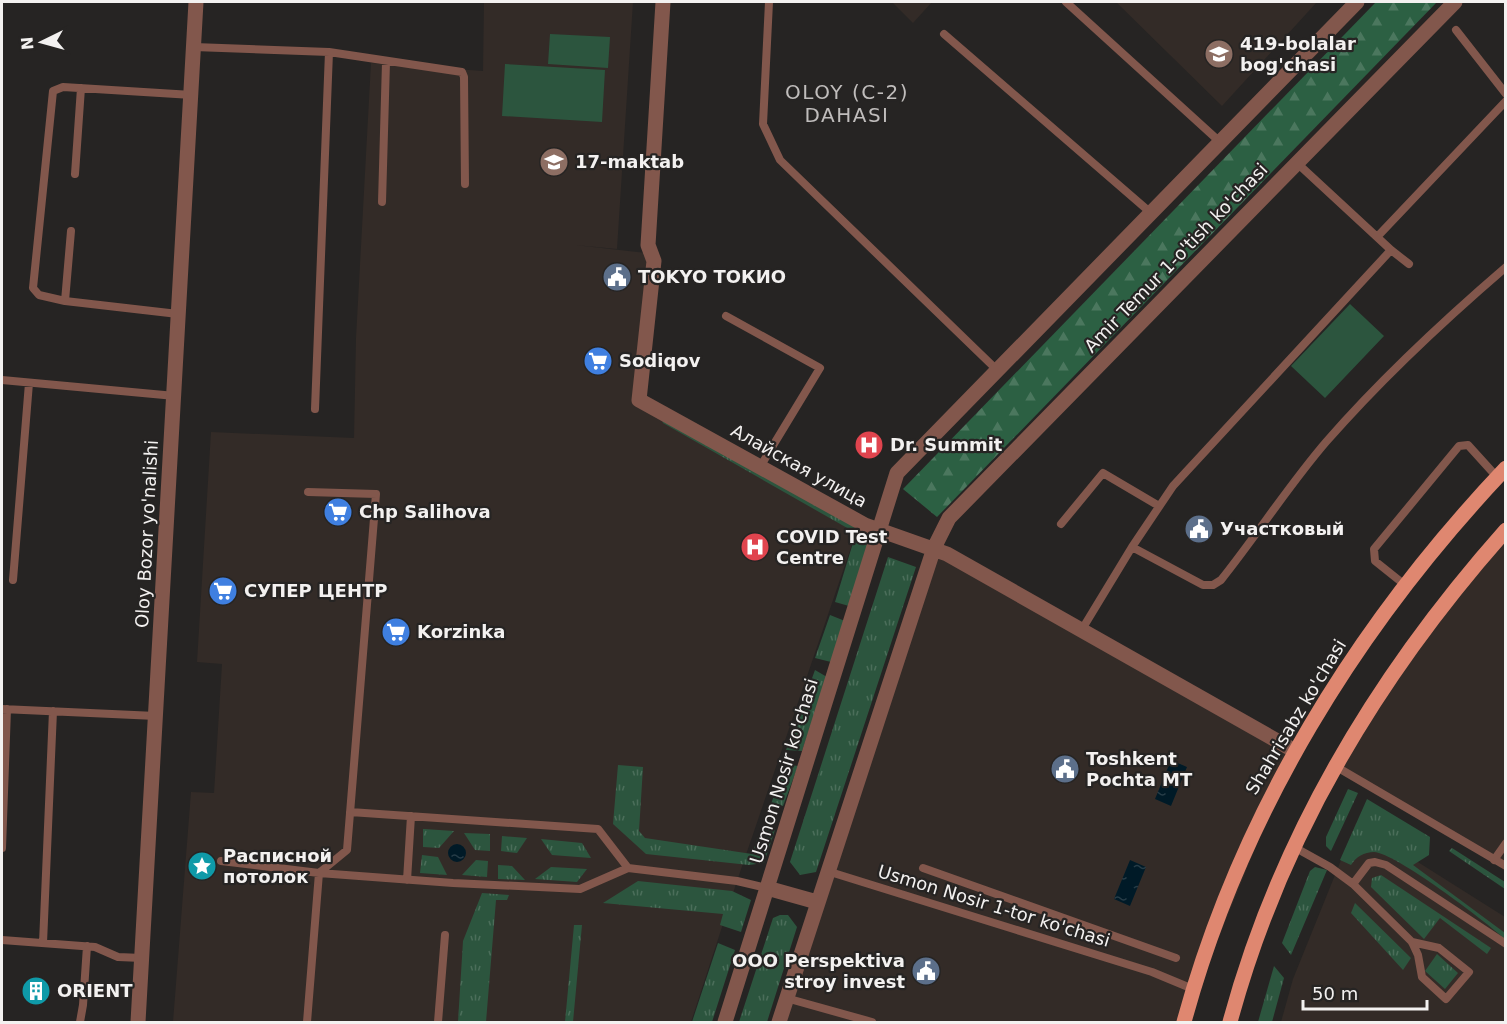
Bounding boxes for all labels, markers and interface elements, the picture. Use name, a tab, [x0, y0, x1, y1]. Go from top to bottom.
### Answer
north arrow	[12, 12, 72, 72]
place label: 419-bolalar bog'chasi	[1240, 33, 1356, 75]
text: N	[18, 36, 38, 51]
school or university icon: 419-bolalar bog'chasi	[1203, 38, 1235, 70]
district label: OLOY (C-2) DAHASI	[785, 80, 909, 127]
school or university icon: 17-maktab	[538, 146, 570, 178]
place label: 17-maktab	[575, 151, 684, 172]
street label: Amir Temur 1-o'tish ko'chasi	[1080, 159, 1272, 356]
public building icon: TOKYO ТОКИО	[601, 261, 633, 293]
place label: TOKYO ТОКИО	[638, 266, 786, 287]
supermarket icon: Sodiqov	[582, 345, 614, 377]
place label: Sodiqov	[619, 350, 701, 371]
street label: Алайская улица	[728, 420, 871, 512]
hospital icon: Dr. Summit	[853, 429, 885, 461]
place label: Dr. Summit	[890, 434, 1003, 455]
street label: Oloy Bozor yo'nalishi	[131, 439, 162, 629]
supermarket icon: Chp Salihova	[322, 496, 354, 528]
place label: Chp Salihova	[359, 501, 491, 522]
public building icon: Участковый	[1183, 513, 1215, 545]
place label: Участковый	[1220, 518, 1344, 539]
place label: COVID Test Centre	[776, 526, 888, 568]
hospital icon: COVID Test Centre	[739, 531, 771, 563]
supermarket icon: СУПЕР ЦЕНТР	[207, 575, 239, 607]
place label: СУПЕР ЦЕНТР	[244, 580, 387, 601]
supermarket icon: Korzinka	[380, 616, 412, 648]
place label: Korzinka	[417, 621, 505, 642]
street label: Shahrisabz ko'chasi	[1241, 635, 1350, 798]
street label: Usmon Nosir ko'chasi	[745, 676, 822, 866]
place label: Toshkent Pochta MT	[1086, 748, 1193, 790]
public building icon: Toshkent Pochta MT	[1049, 753, 1081, 785]
place label: Расписной потолок	[223, 845, 332, 887]
place icon: Расписной потолок	[186, 850, 218, 882]
street label: Usmon Nosir 1-tor ko'chasi	[875, 860, 1113, 951]
place label: ООО Perspektiva stroy invest	[732, 950, 905, 992]
public building icon: ООО Perspektiva stroy invest	[910, 955, 942, 987]
scale bar	[1303, 973, 1428, 1011]
building icon: ORIENT	[20, 975, 52, 1007]
place label: ORIENT	[57, 980, 133, 1001]
text: 50 m	[1312, 983, 1358, 1004]

